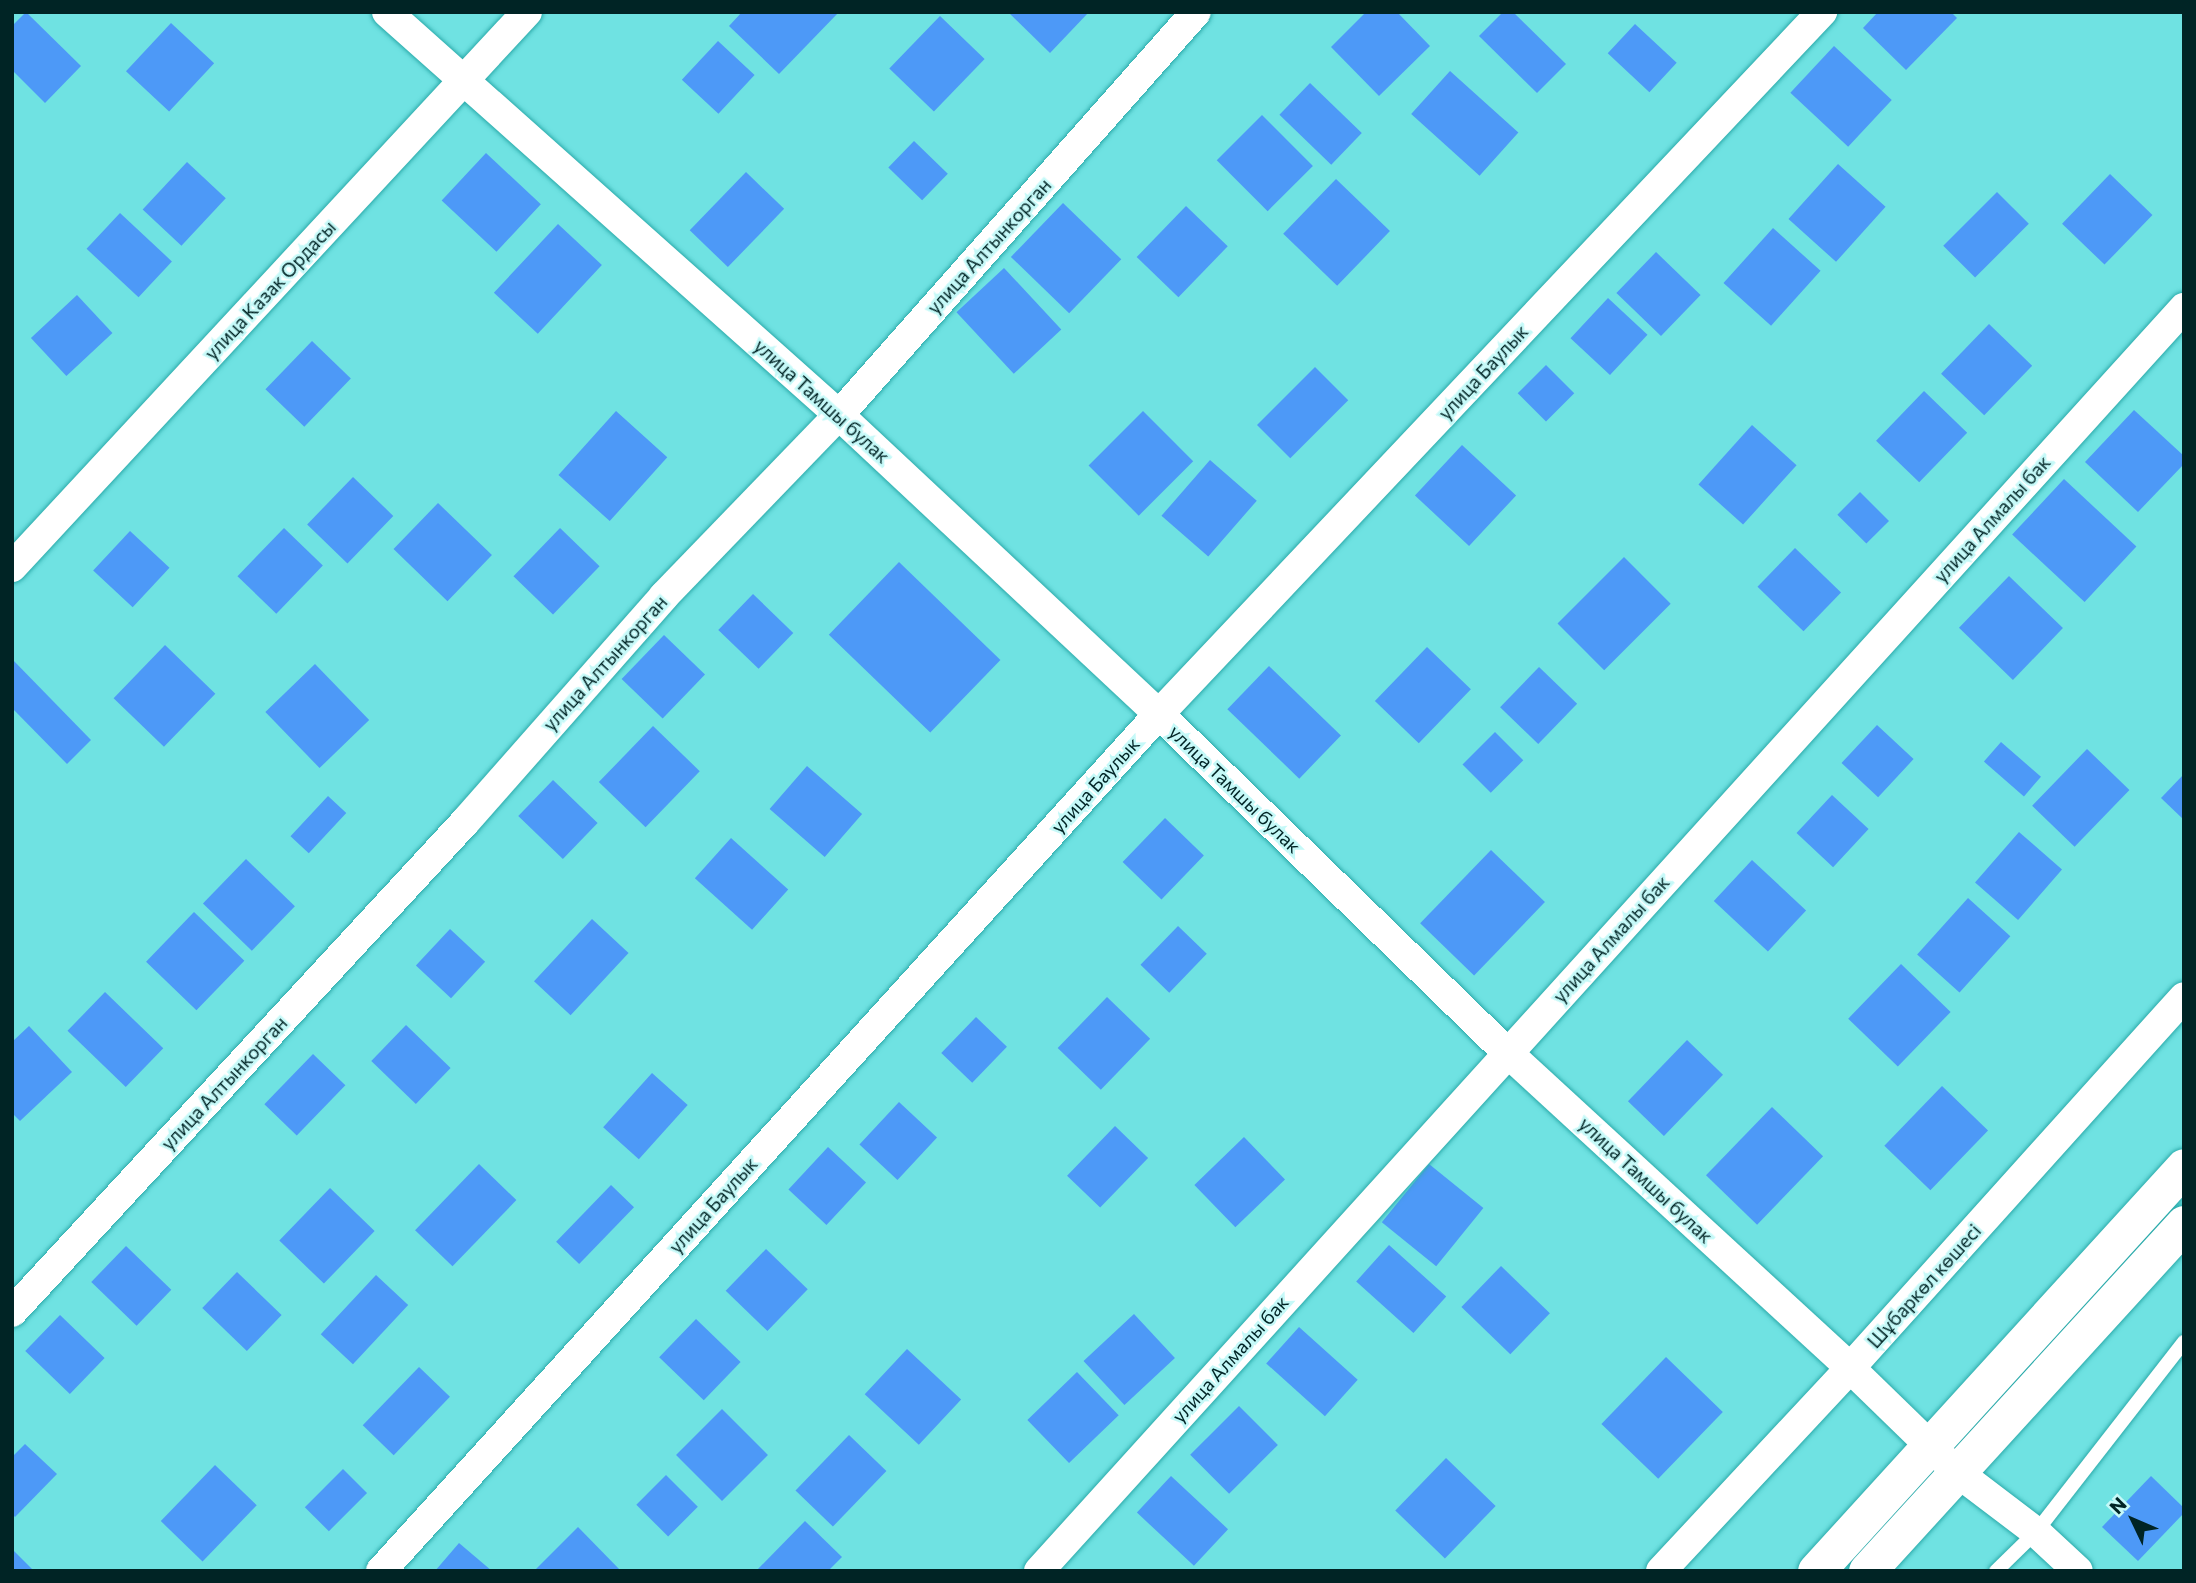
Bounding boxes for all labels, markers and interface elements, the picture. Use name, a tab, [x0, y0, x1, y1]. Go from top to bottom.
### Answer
street label: улица Алтынкорган	[922, 174, 1056, 318]
street label: улица Казак Ордасы	[200, 216, 340, 364]
street label: улица Баулык	[1433, 320, 1533, 424]
street label: улица Тамшы булак	[750, 334, 894, 468]
street label: улица Алмалы бак	[1929, 451, 2055, 587]
street label: улица Алтынкорган	[538, 591, 672, 735]
street label: улица Тамшы булак	[1164, 720, 1306, 858]
street label: улица Баулык	[1046, 732, 1144, 838]
street label: улица Алмалы бак	[1548, 871, 1674, 1007]
street label: улица Алтынкорган	[156, 1011, 292, 1155]
street label: улица Тамшы булак	[1575, 1112, 1717, 1248]
street label: улица Баулык	[664, 1152, 762, 1258]
street label: Шұбаркөл көшесі	[1862, 1219, 1986, 1353]
street label: улица Алмалы бак	[1167, 1291, 1293, 1427]
north arrow	[2098, 1485, 2168, 1555]
text: N	[2104, 1492, 2131, 1518]

